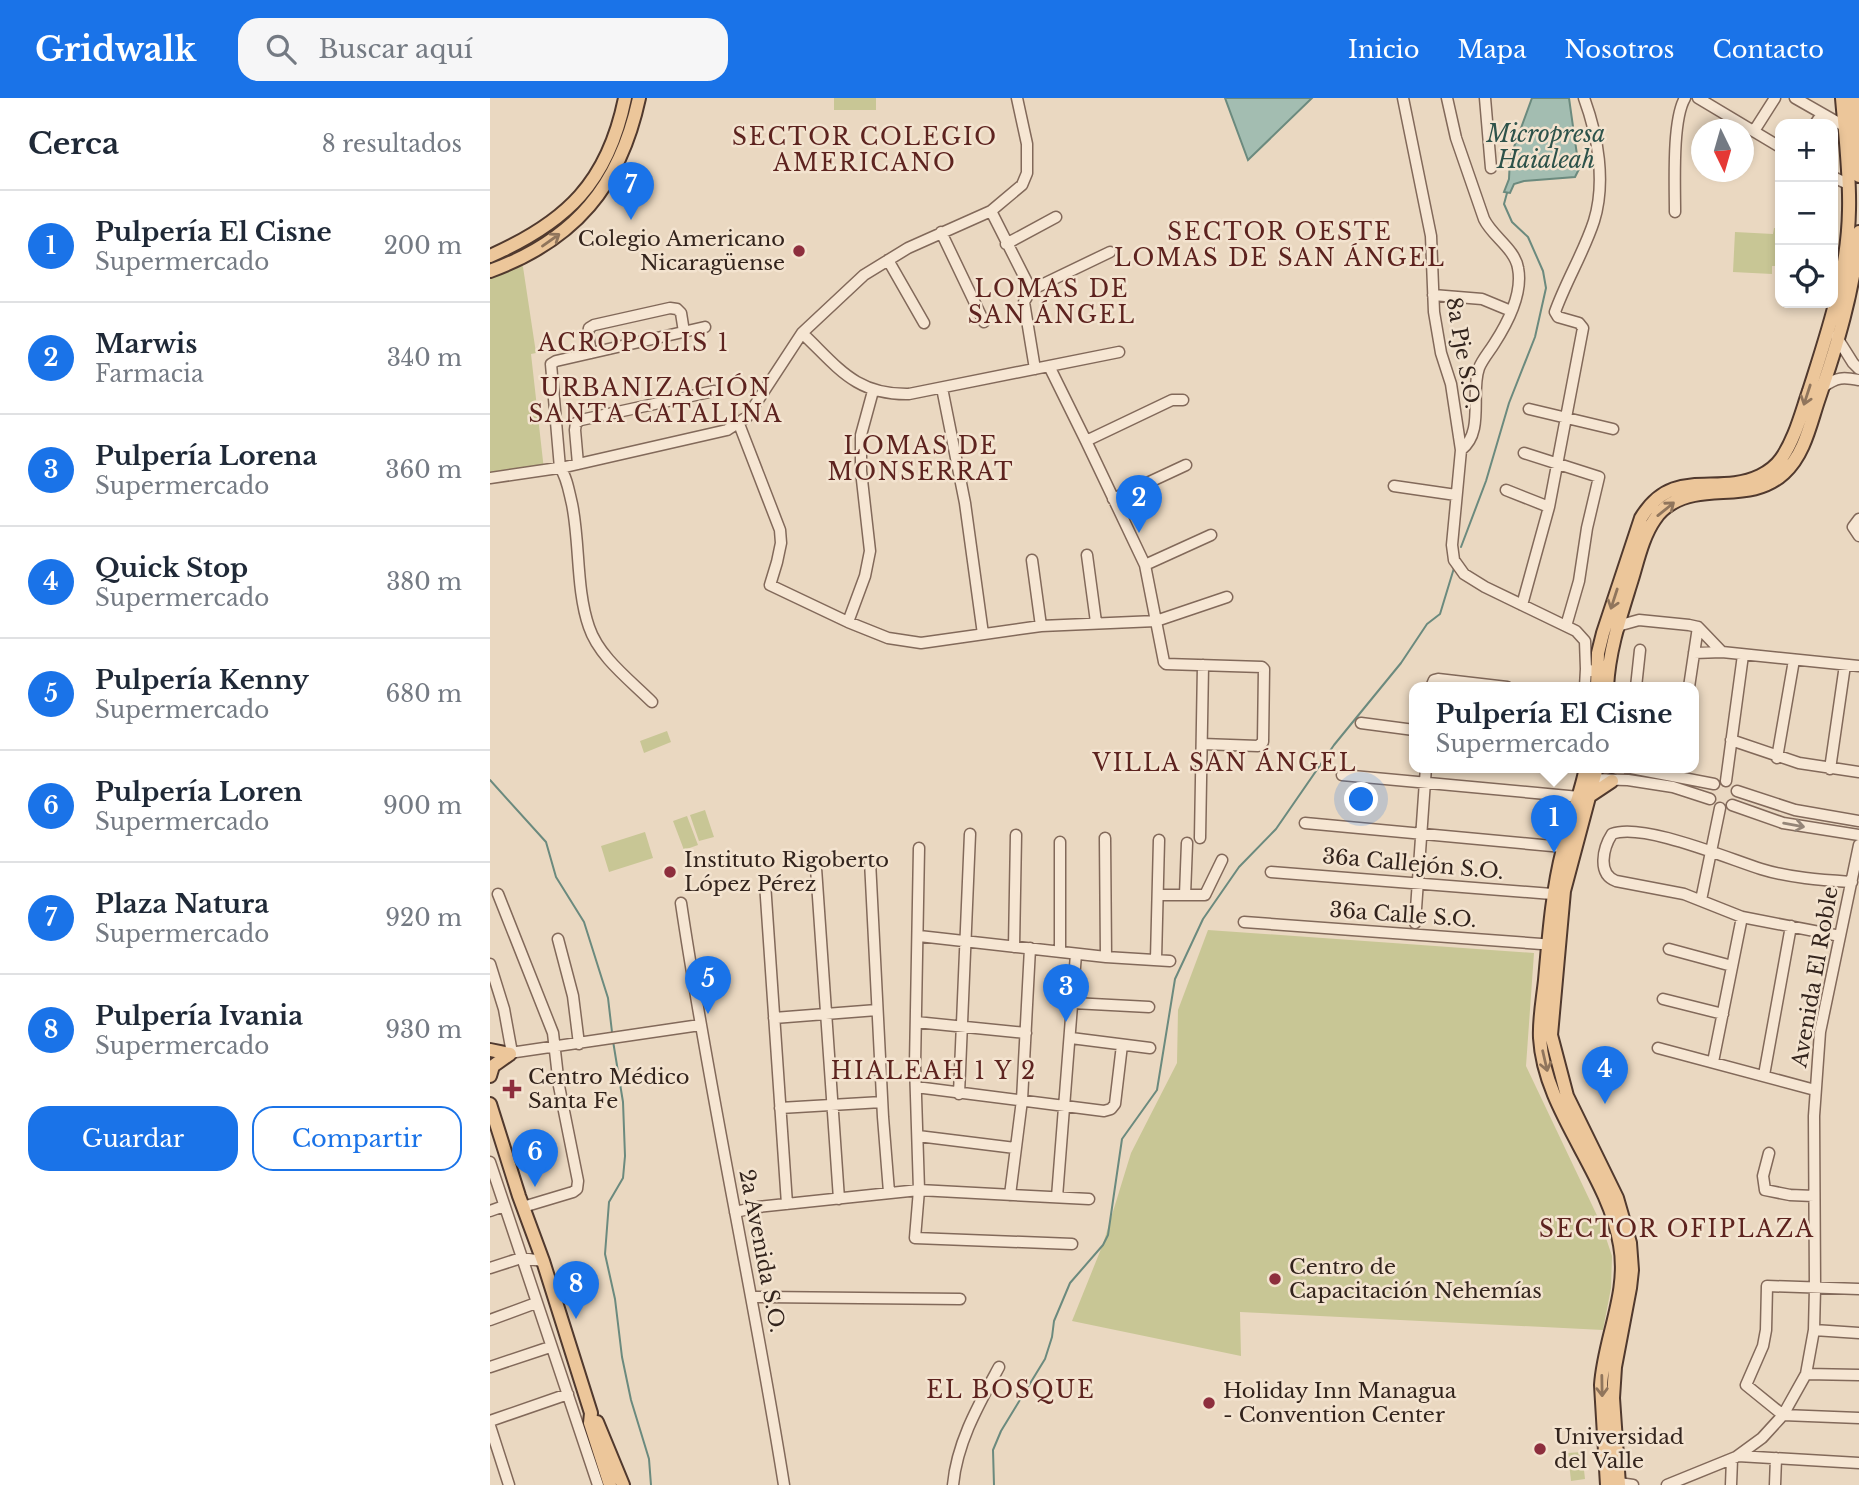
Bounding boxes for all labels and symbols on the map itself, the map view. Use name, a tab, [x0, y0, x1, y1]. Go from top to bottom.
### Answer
north arrow	[1691, 119, 1754, 182]
water label: Micropresa Haialeah	[1486, 120, 1605, 174]
district label: SECTOR COLEGIO AMERICANO	[732, 123, 998, 177]
pin: 7	[608, 162, 654, 220]
district label: SECTOR OESTE LOMAS DE SAN ÁNGEL	[1114, 218, 1446, 272]
place label: Colegio Americano Nicaragüense	[578, 226, 785, 276]
one-way arrow	[541, 233, 560, 248]
marker: Colegio Americano Nicaragüense	[791, 243, 807, 259]
district label: LOMAS DE SAN ÁNGEL	[968, 275, 1136, 329]
street label: 8a Pje S.O.	[1440, 295, 1486, 411]
district label: ACROPOLIS 1	[537, 329, 730, 357]
district label: URBANIZACIÓN SANTA CATALINA	[529, 373, 783, 428]
one-way arrow	[1800, 384, 1812, 406]
district label: LOMAS DE MONSERRAT	[827, 432, 1015, 486]
pin: 2	[1116, 475, 1162, 533]
one-way arrow	[1657, 501, 1675, 517]
one-way arrow	[1606, 587, 1619, 609]
district label: VILLA SAN ÁNGEL	[1092, 748, 1357, 777]
your location	[1344, 782, 1378, 816]
pin: 1	[1531, 795, 1577, 853]
one-way arrow	[1782, 819, 1805, 832]
street label: 36a Callejón S.O.	[1321, 843, 1505, 885]
place label: Instituto Rigoberto López Pérez	[684, 847, 889, 897]
marker: Instituto Rigoberto López Pérez	[662, 864, 678, 880]
street label: Avenida El Roble	[1786, 884, 1844, 1071]
street label: 36a Calle S.O.	[1329, 897, 1477, 933]
pin: 5	[685, 956, 731, 1014]
pin: 3	[1043, 964, 1089, 1022]
pin: 4	[1582, 1046, 1628, 1104]
one-way arrow	[1538, 1049, 1552, 1072]
district label: HIALEAH 1 Y 2	[831, 1057, 1037, 1085]
place label: Centro Médico Santa Fe	[528, 1064, 690, 1114]
marker: Centro Médico Santa Fe	[502, 1079, 522, 1099]
pin: 6	[512, 1129, 558, 1187]
street label: 2a Avenida S.O.	[733, 1167, 791, 1335]
district label: SECTOR OFIPLAZA	[1539, 1215, 1815, 1243]
place label: Centro de Capacitación Nehemías	[1289, 1254, 1542, 1304]
pin: 8	[553, 1261, 599, 1319]
marker: Centro de Capacitación Nehemías	[1267, 1271, 1283, 1287]
one-way arrow	[1595, 1374, 1608, 1397]
district label: EL BOSQUE	[926, 1376, 1096, 1404]
place label: Holiday Inn Managua - Convention Center	[1223, 1378, 1457, 1428]
marker: Holiday Inn Managua - Convention Center	[1201, 1395, 1217, 1411]
place label: Universidad del Valle	[1554, 1424, 1684, 1474]
marker: Universidad del Valle	[1532, 1441, 1548, 1457]

